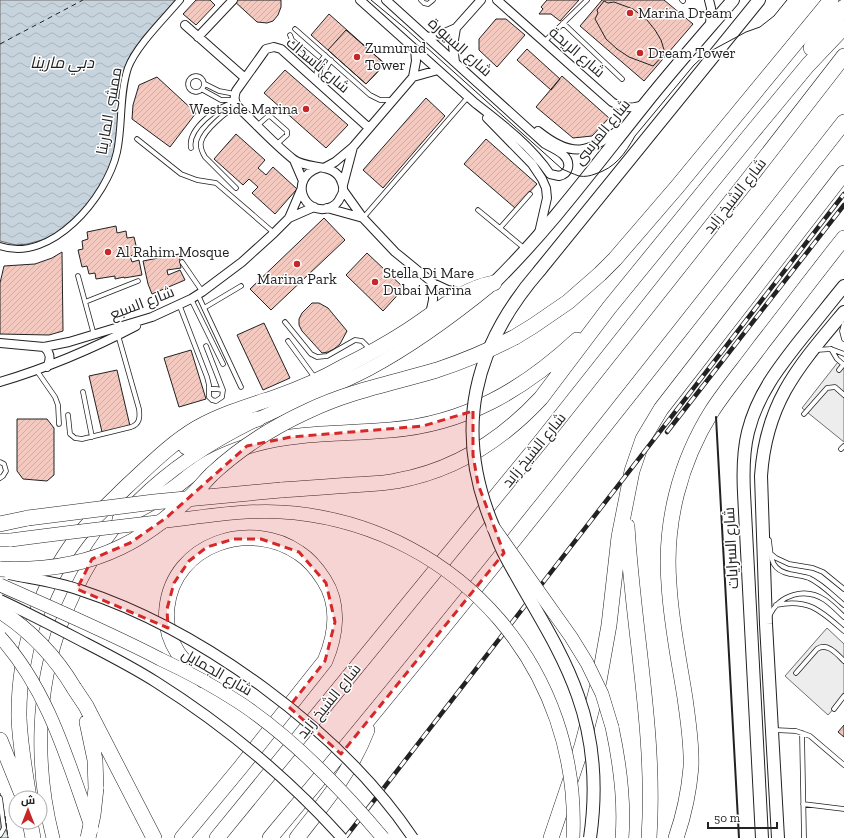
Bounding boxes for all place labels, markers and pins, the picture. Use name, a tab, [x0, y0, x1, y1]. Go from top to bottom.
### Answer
place label: Marina Dream	[638, 4, 732, 22]
marker: Marina Dream	[625, 8, 635, 18]
place label: Zumurud Tower	[365, 39, 427, 74]
place label: Dream Tower	[648, 44, 736, 62]
marker: Dream Tower	[635, 48, 645, 58]
marker: Zumurud Tower	[352, 52, 362, 62]
place label: Westside Marina	[189, 100, 298, 118]
marker: Westside Marina	[301, 104, 311, 114]
place label: Al Rahim Mosque	[116, 243, 229, 261]
marker: Al Rahim Mosque	[103, 247, 113, 257]
marker: Marina Park	[292, 259, 302, 269]
place label: Stella Di Mare Dubai Marina	[383, 264, 474, 299]
place label: Marina Park	[257, 270, 337, 288]
marker: Stella Di Mare Dubai Marina	[370, 277, 380, 287]

